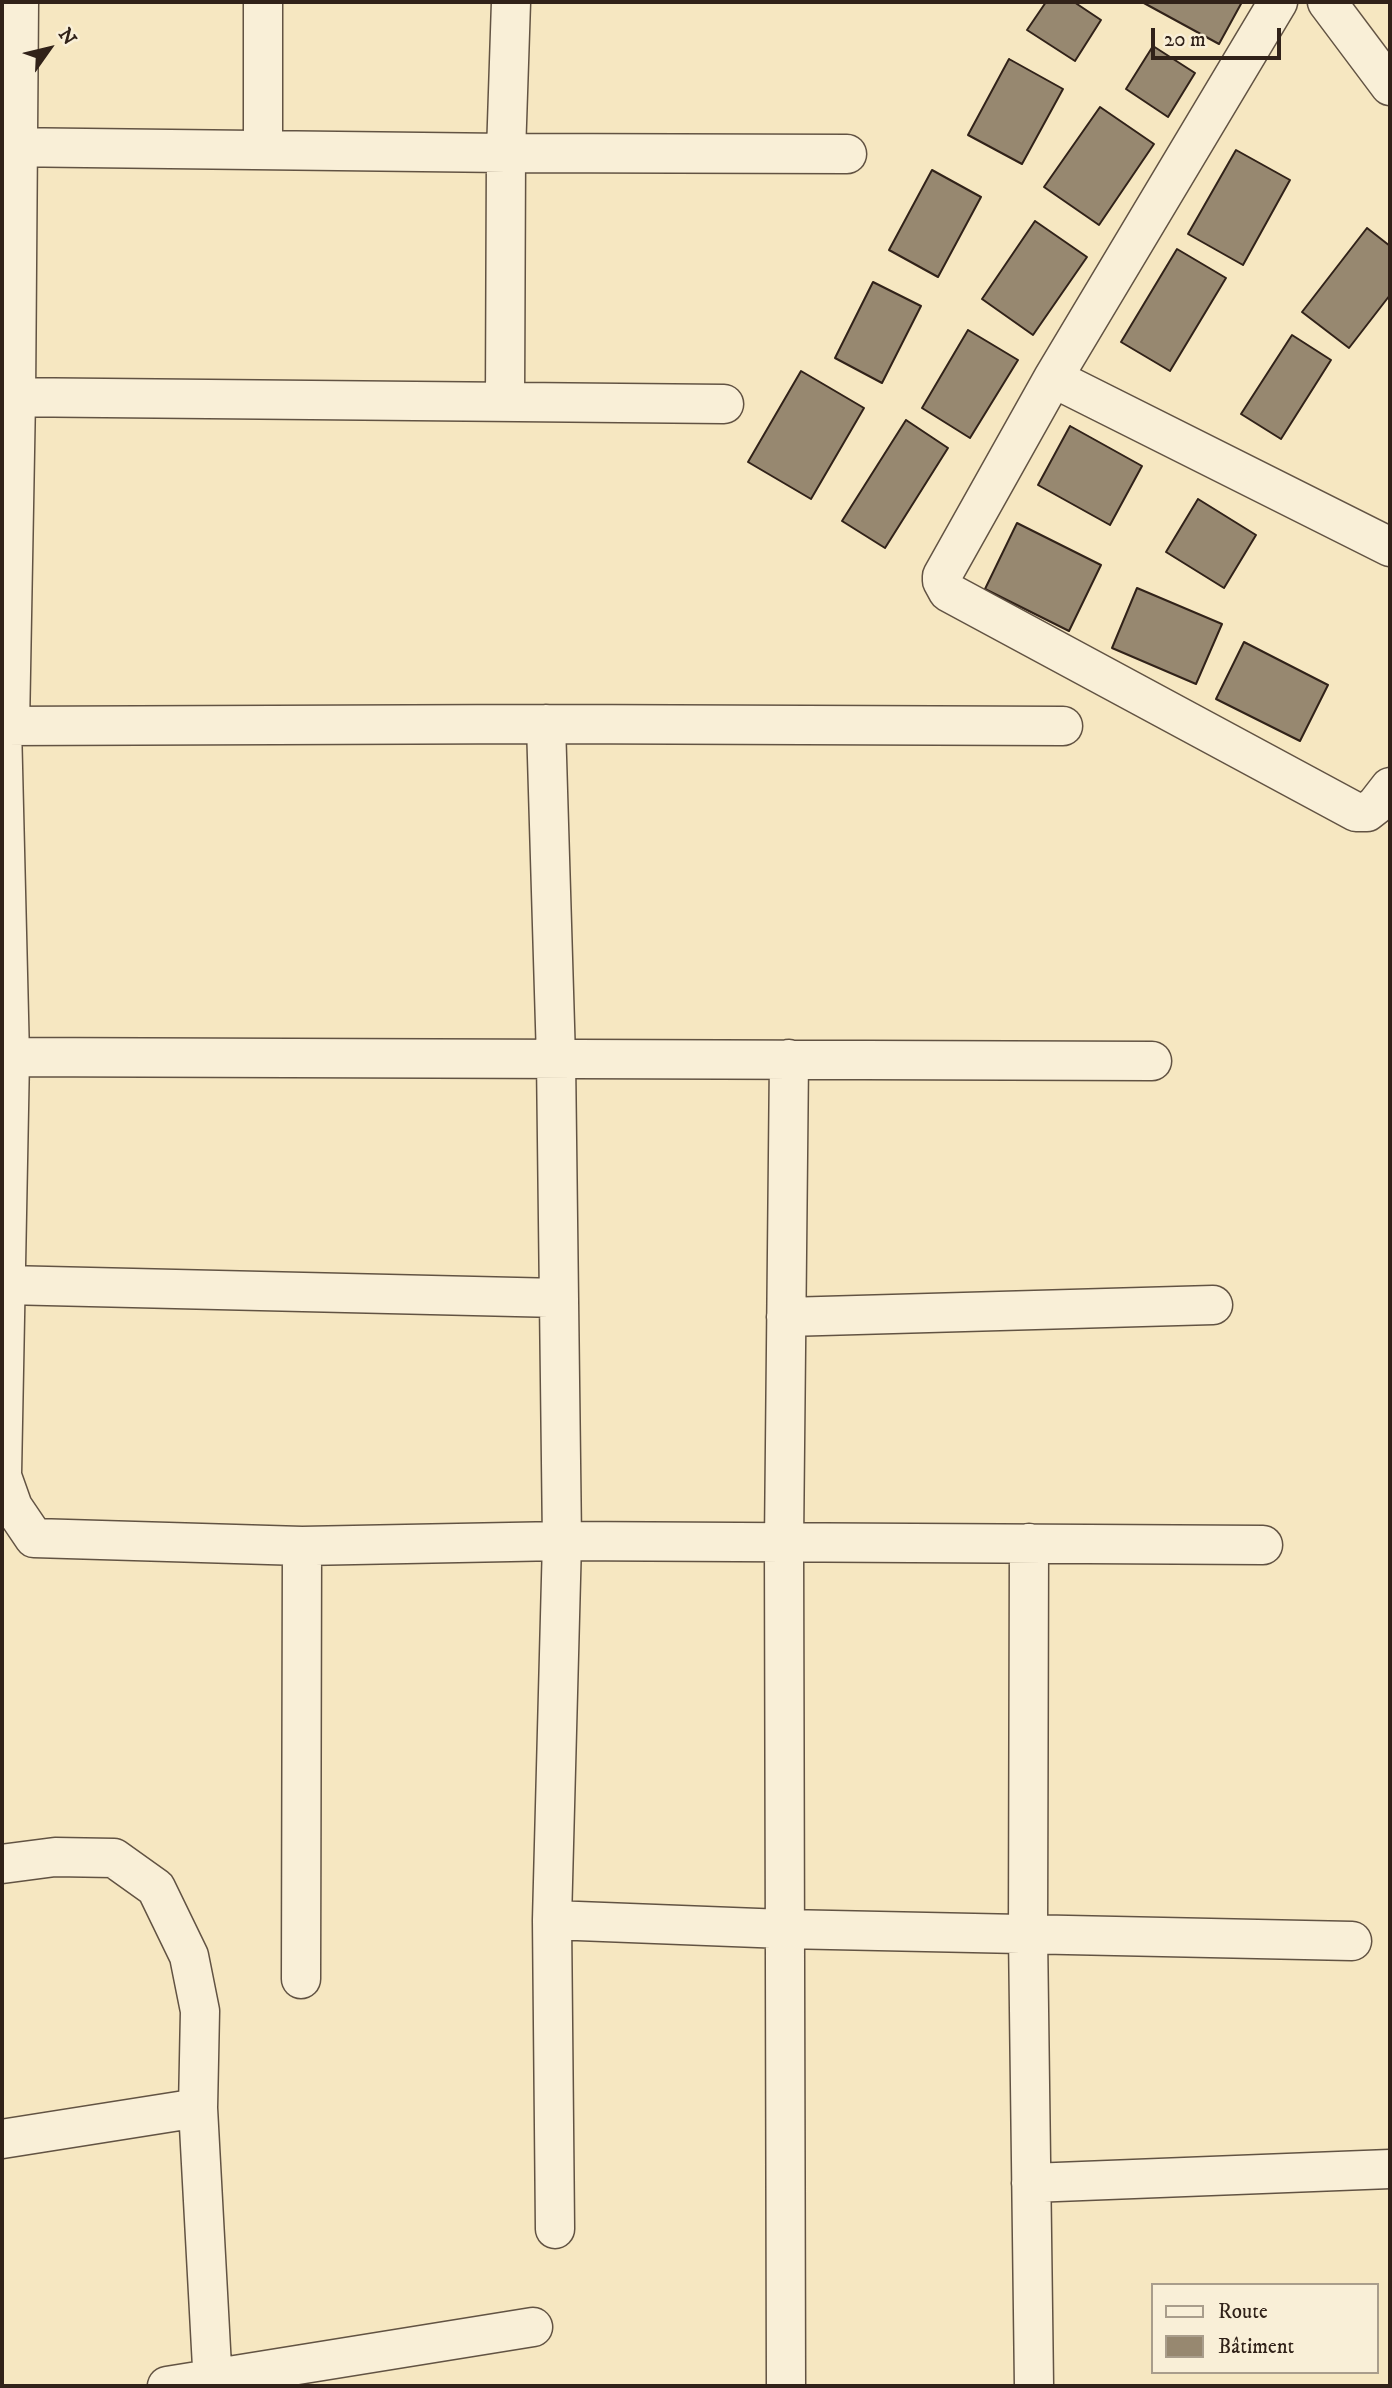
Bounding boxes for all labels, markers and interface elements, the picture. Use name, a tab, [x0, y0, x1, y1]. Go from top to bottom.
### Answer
north arrow	[14, 14, 84, 84]
scale bar	[1154, 14, 1284, 58]
text: N	[53, 24, 81, 50]
text: 20 m	[1164, 27, 1206, 53]
legend	[1150, 2283, 1378, 2374]
text: Route	[1218, 2299, 1268, 2325]
text: Bâtiment	[1218, 2334, 1294, 2360]

